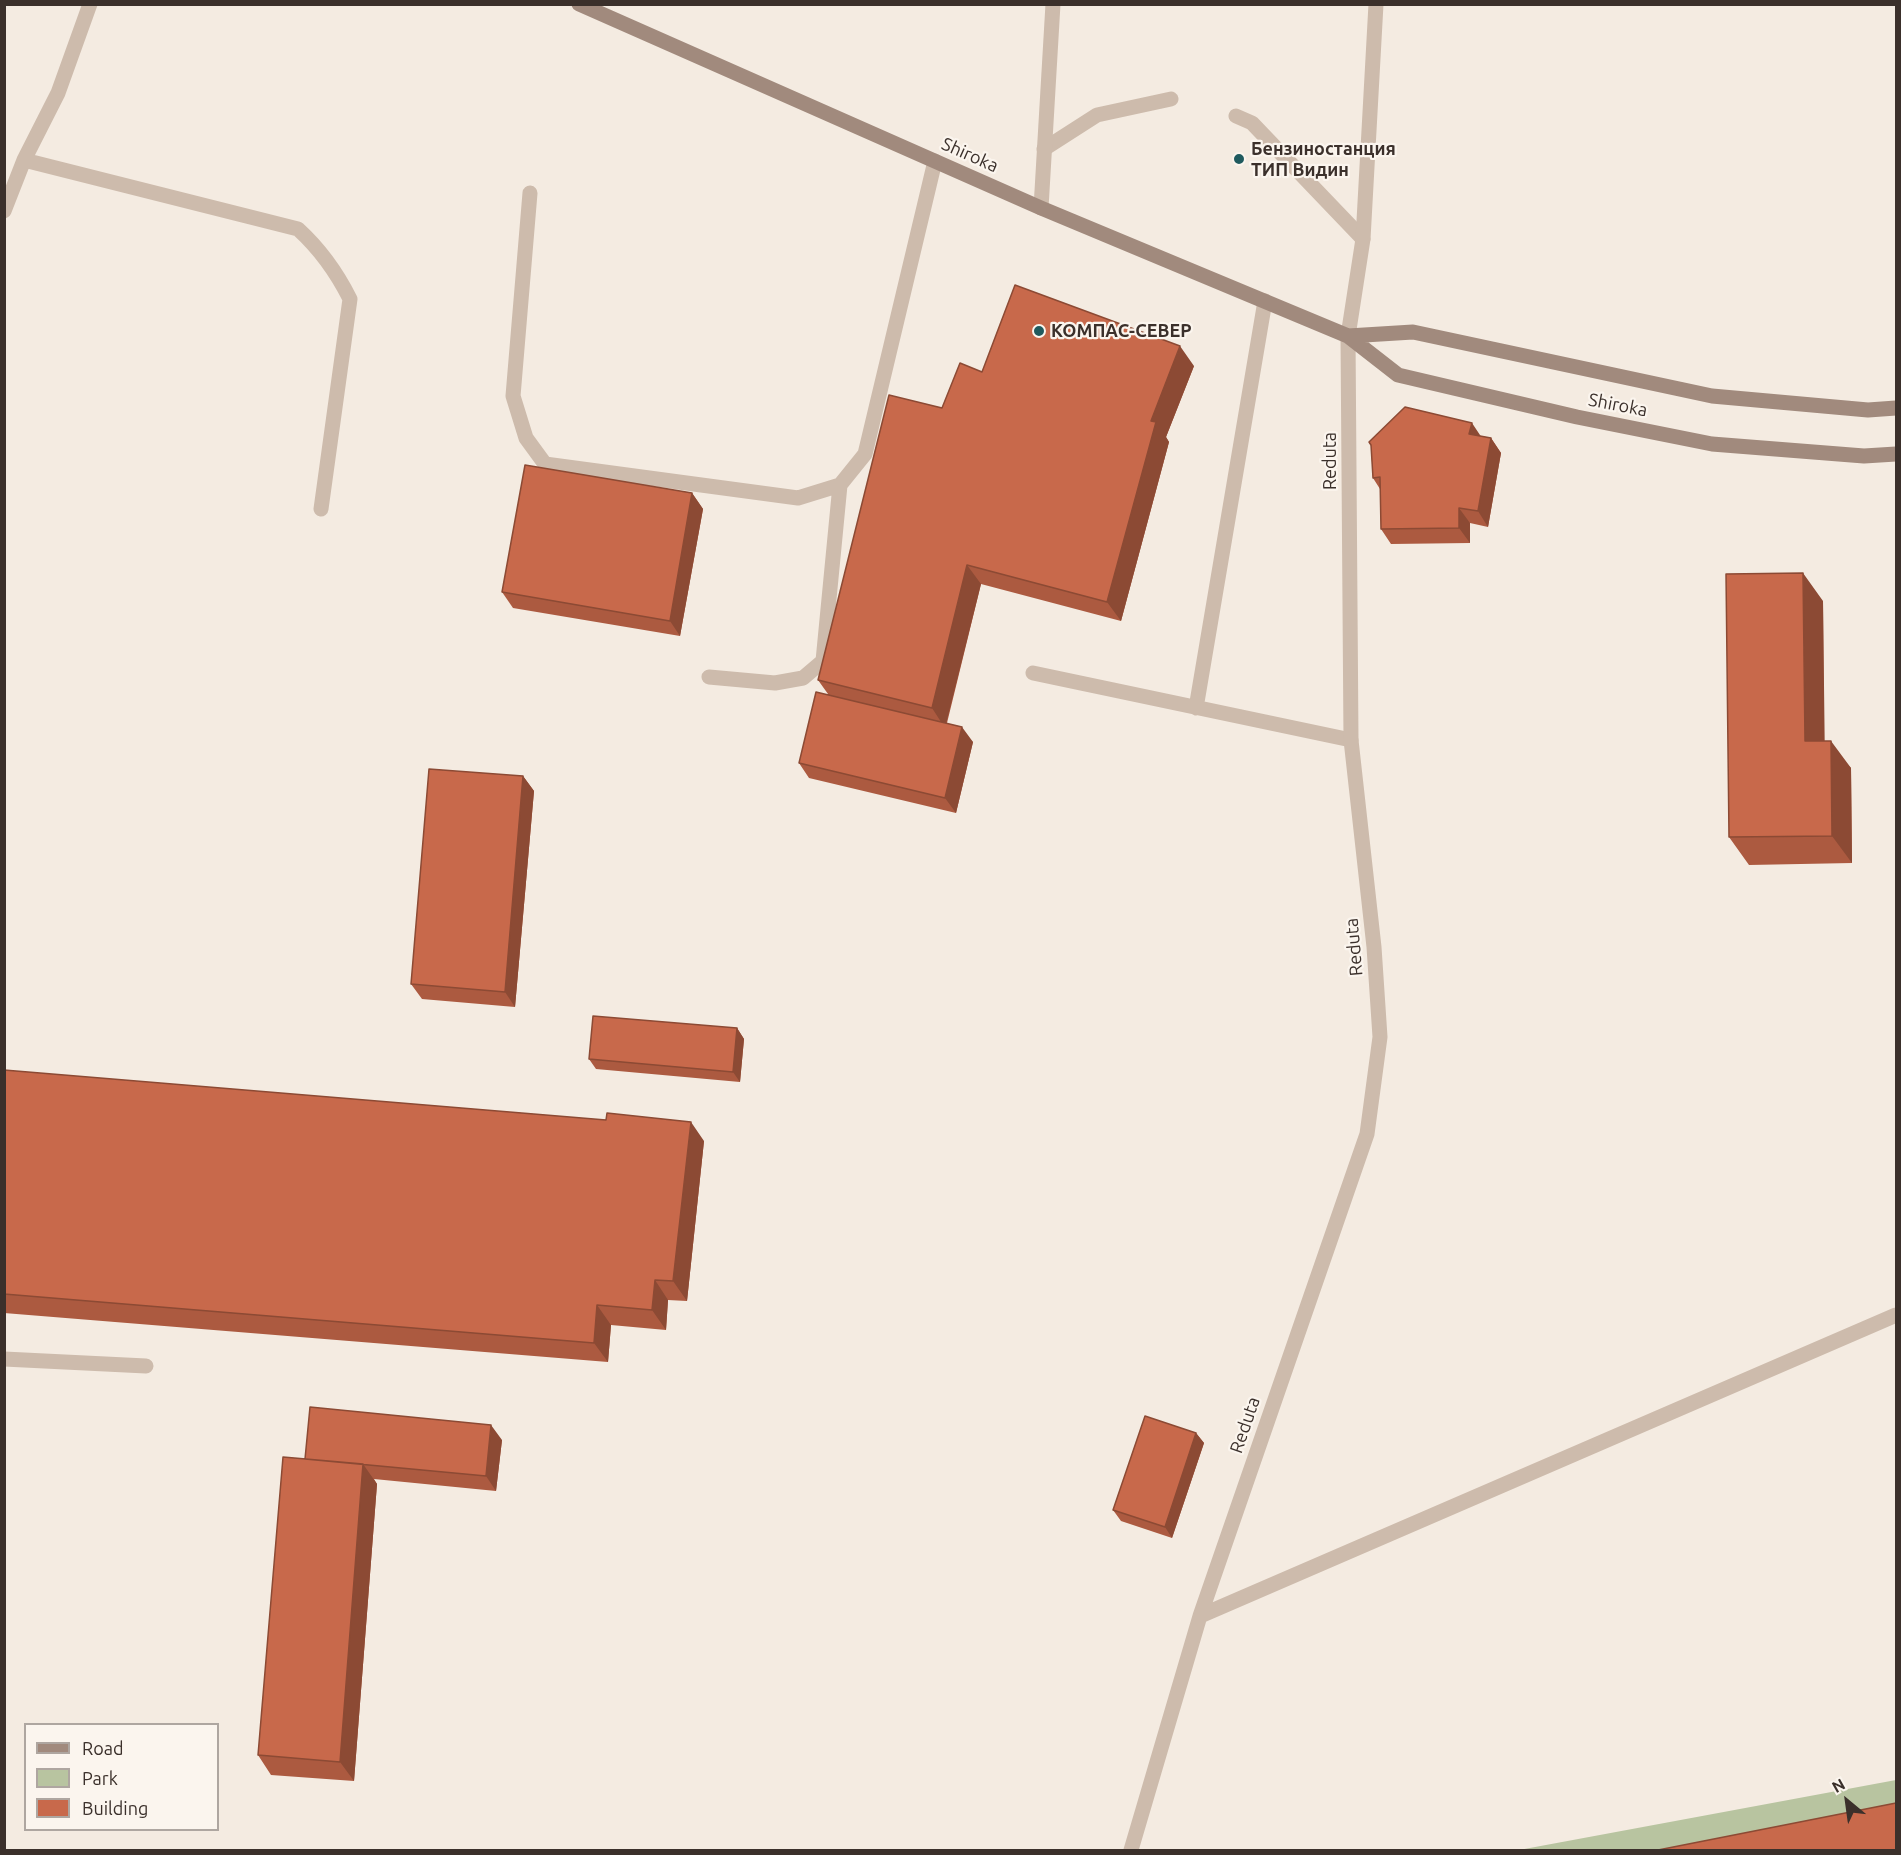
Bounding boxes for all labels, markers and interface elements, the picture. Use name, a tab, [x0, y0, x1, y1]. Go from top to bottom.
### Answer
street label: Shiroka	[938, 133, 1002, 177]
place label: Бензиностанция ТИП Видин	[1251, 138, 1396, 180]
marker: Бензиностанция ТИП Видин	[1232, 152, 1246, 166]
place label: КОМПАС-СЕВЕР	[1051, 320, 1192, 342]
marker: КОМПАС-СЕВЕР	[1032, 324, 1046, 338]
street label: Shiroka	[1587, 389, 1649, 421]
street label: Reduta	[1319, 432, 1341, 490]
street label: Reduta	[1341, 917, 1367, 977]
street label: Reduta	[1225, 1394, 1265, 1456]
legend	[24, 1723, 219, 1831]
text: Road	[82, 1738, 124, 1758]
text: Park	[82, 1768, 118, 1788]
north arrow	[1817, 1771, 1877, 1831]
text: N	[1829, 1774, 1848, 1796]
text: Building	[82, 1798, 148, 1818]

